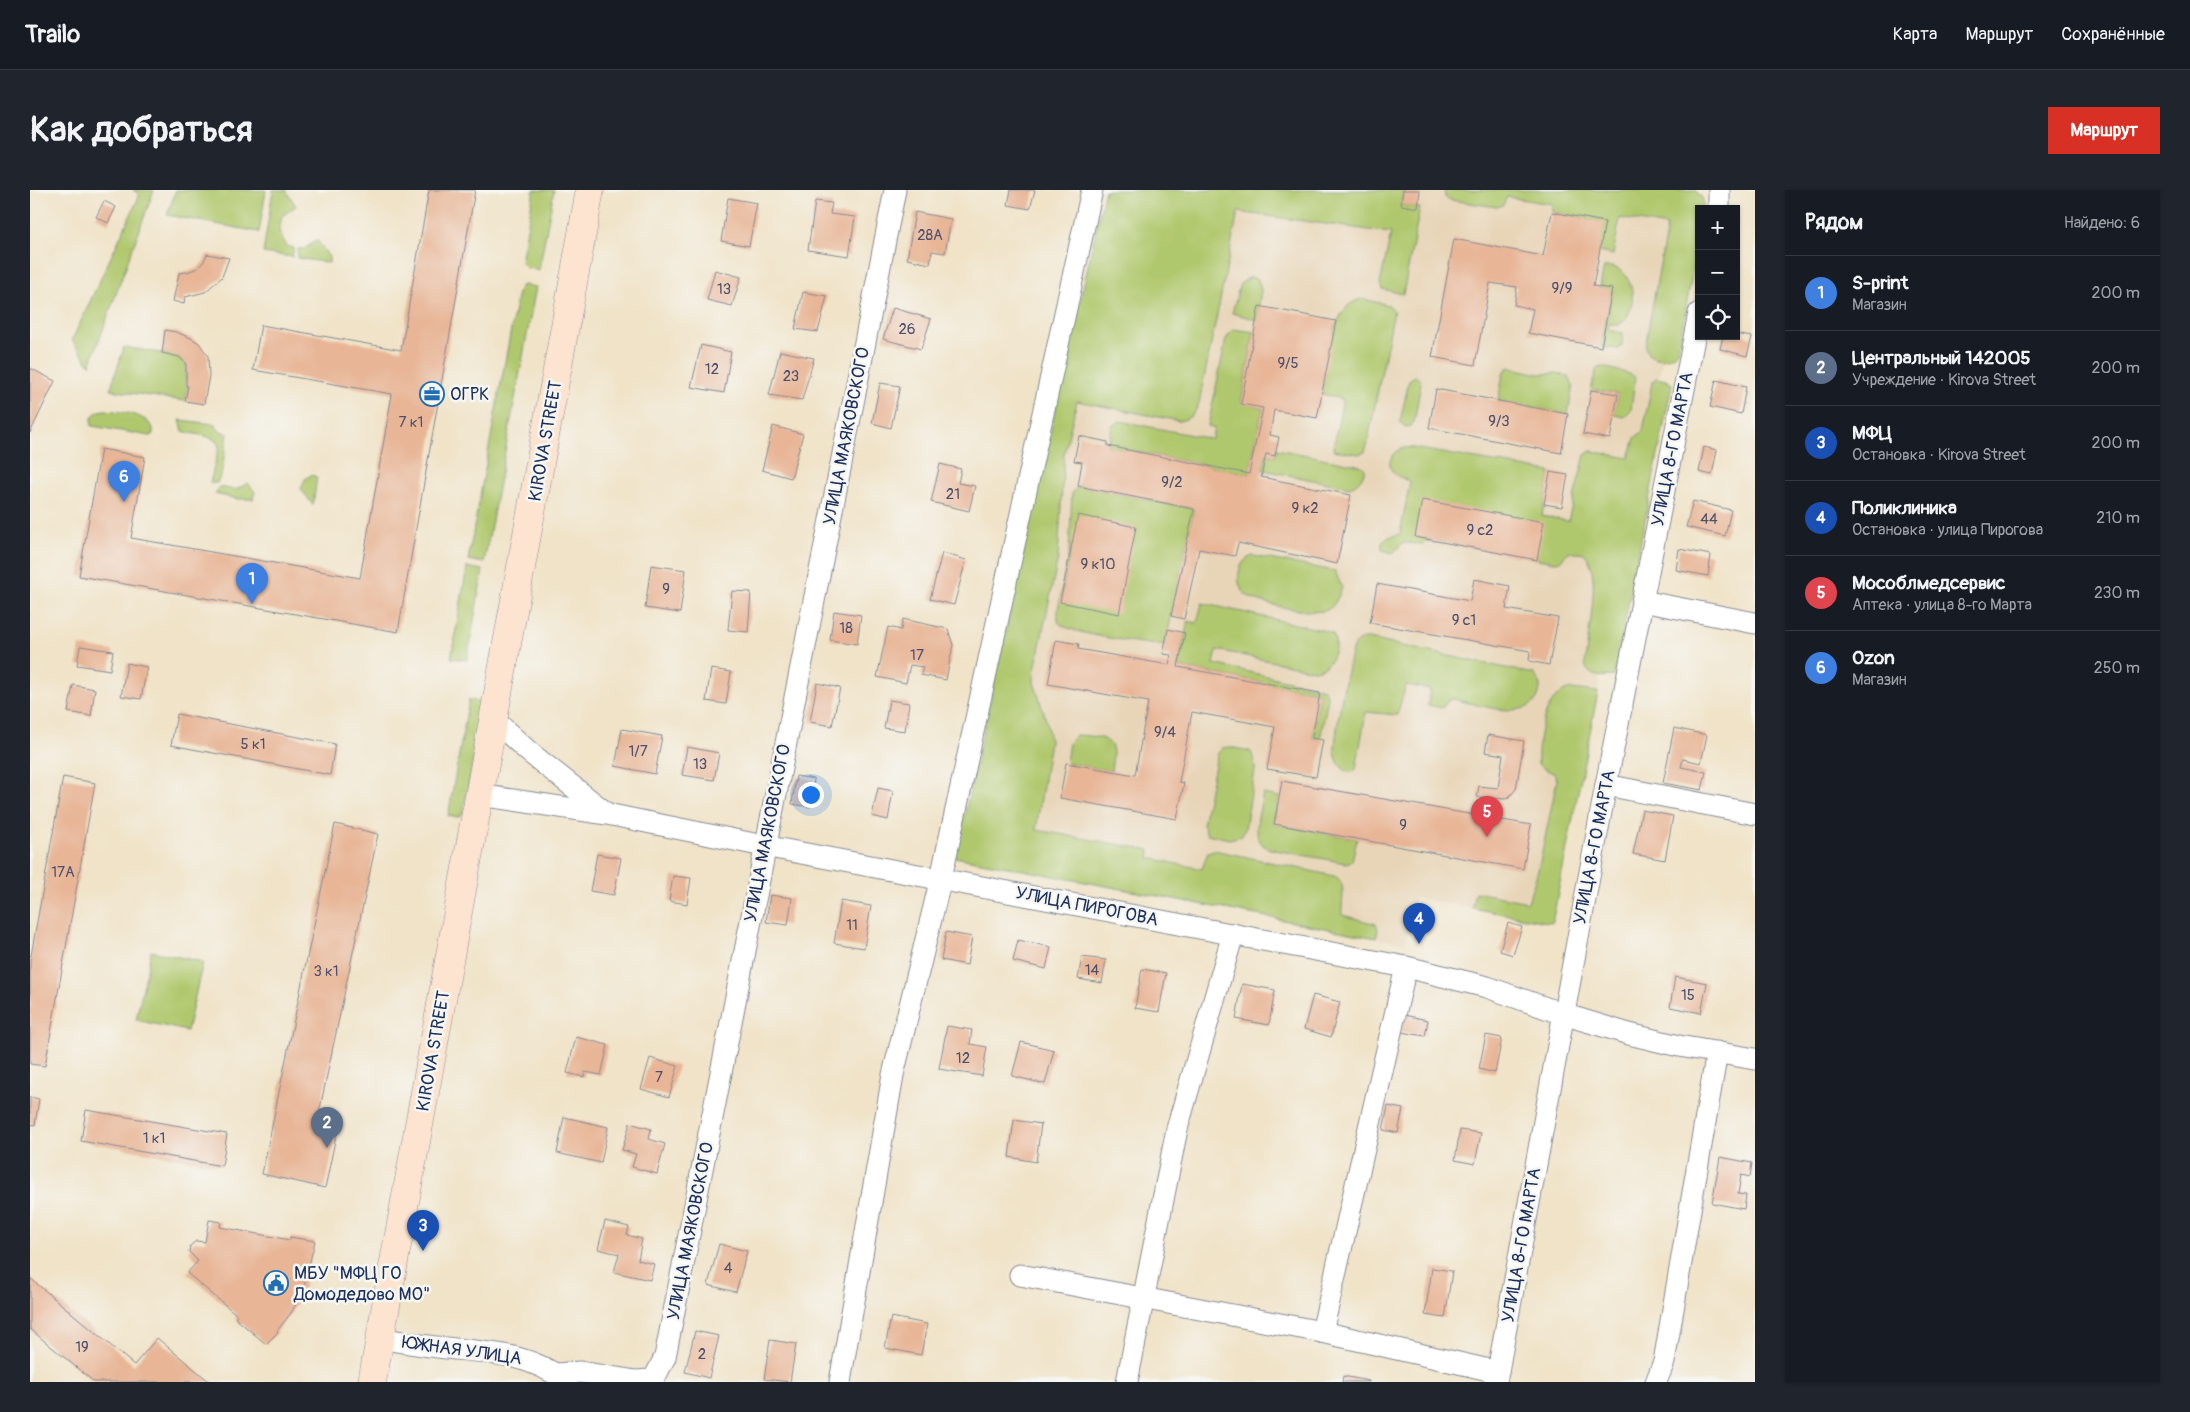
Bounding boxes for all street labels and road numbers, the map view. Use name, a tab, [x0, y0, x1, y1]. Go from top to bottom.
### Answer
street label: УЛИЦА МАЯКОВСКОГО	[818, 345, 875, 527]
street label: УЛИЦА 8-ГО МАРТА	[1646, 370, 1699, 528]
street label: KIROVA STREET	[524, 379, 567, 503]
street label: УЛИЦА МАЯКОВСКОГО	[739, 742, 796, 924]
street label: УЛИЦА 8-ГО МАРТА	[1568, 768, 1621, 926]
street label: УЛИЦА ПИРОГОВА	[1014, 881, 1160, 932]
street label: KIROVA STREET	[412, 989, 455, 1113]
street label: УЛИЦА МАЯКОВСКОГО	[662, 1140, 719, 1322]
street label: УЛИЦА 8-ГО МАРТА	[1497, 1166, 1546, 1324]
street label: ЮЖНАЯ УЛИЦА	[401, 1331, 524, 1370]

